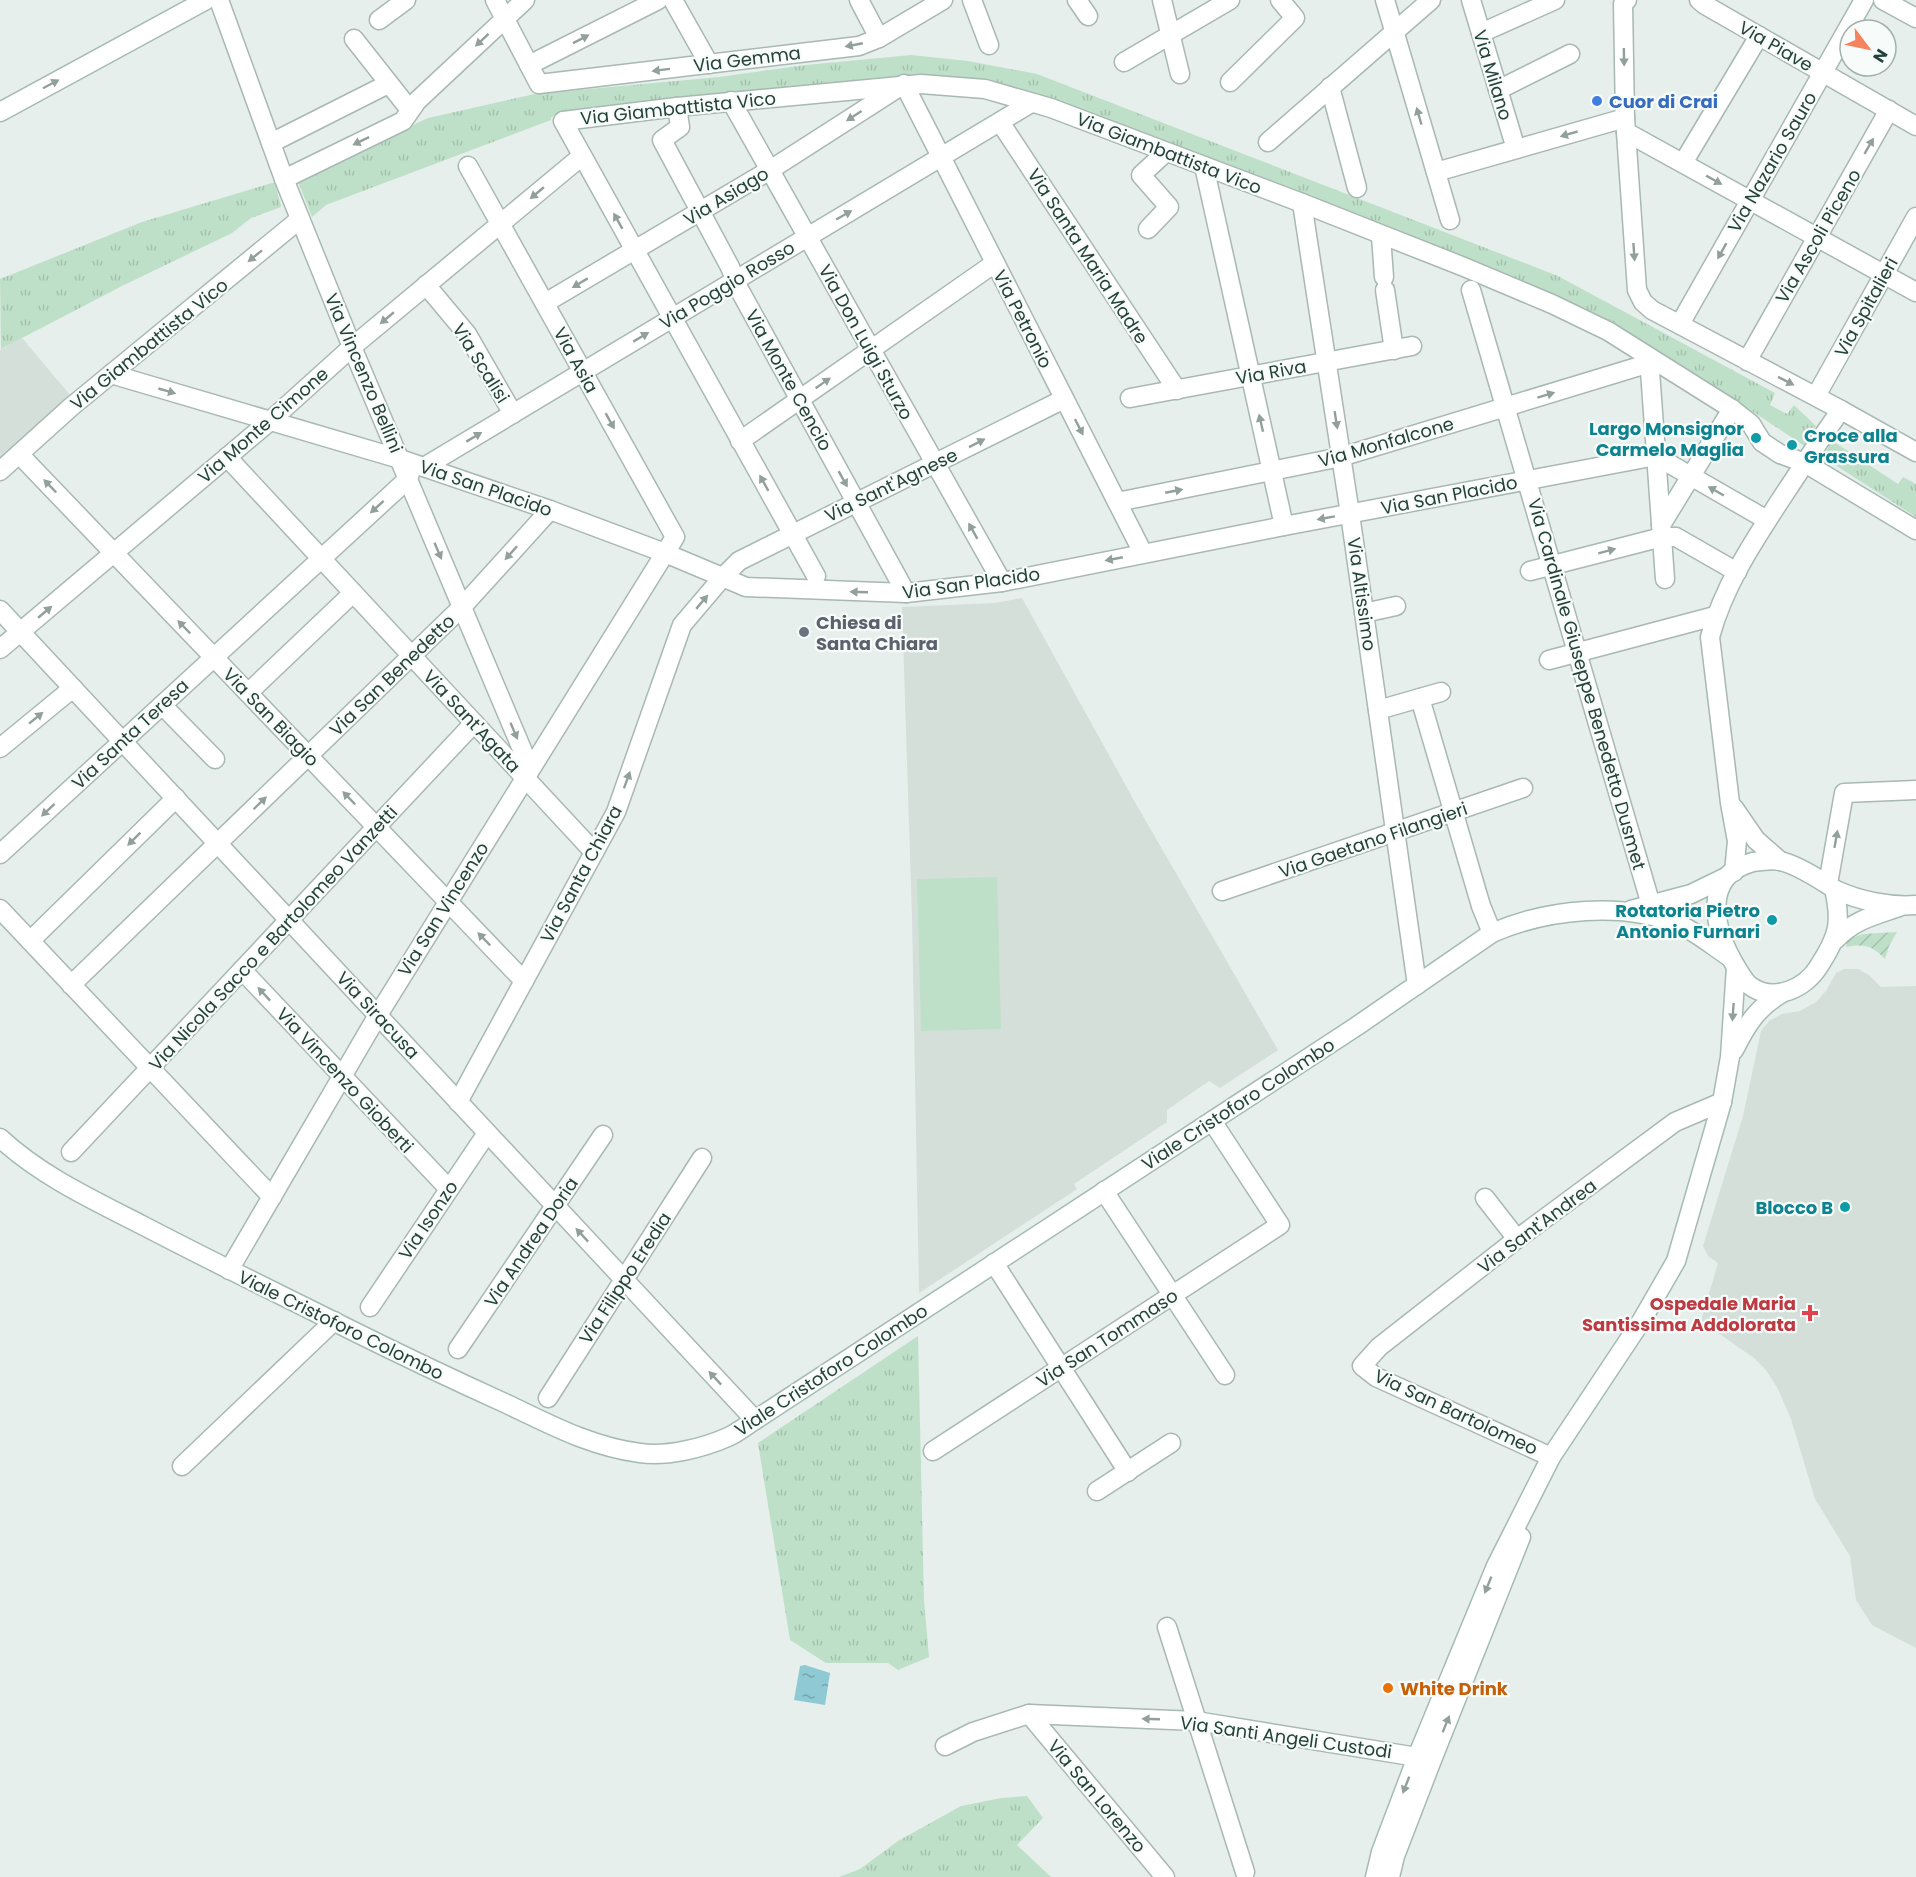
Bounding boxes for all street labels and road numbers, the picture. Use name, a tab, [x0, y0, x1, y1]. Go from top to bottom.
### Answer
street label: Via Piave	[1734, 15, 1818, 77]
street label: Via Milano	[1467, 27, 1519, 123]
street label: Via Gemma	[692, 40, 802, 78]
street label: Via Giambattista Vico	[579, 85, 777, 131]
street label: Via Nazario Sauro	[1721, 87, 1823, 237]
street label: Via Giambattista Vico	[1073, 106, 1265, 200]
street label: Via Asiago	[679, 161, 773, 231]
street label: Via Santa Maria Madre	[1022, 163, 1154, 349]
street label: Via Ascoli Piceno	[1769, 164, 1867, 308]
street label: Via Poggio Rosso	[655, 235, 799, 335]
street label: Via Spitalieri	[1828, 253, 1904, 361]
street label: Via Don Luigi Sturzo	[813, 260, 919, 424]
street label: Via Petronio	[987, 265, 1059, 373]
street label: Via Giambattista Vico	[65, 272, 233, 416]
street label: Via Vincenzo Bellini	[319, 289, 409, 457]
street label: Via Monte Cencio	[740, 305, 838, 455]
street label: Via Scalisi	[447, 318, 515, 408]
street label: Via Asia	[548, 323, 604, 397]
street label: Via Riva	[1234, 354, 1308, 390]
street label: Via Monte Cimone	[192, 361, 334, 489]
street label: Via Monfalcone	[1315, 411, 1457, 473]
street label: Via Sant'Agnese	[820, 442, 962, 528]
street label: Via San Placido	[416, 454, 556, 522]
street label: Via San Placido	[1379, 469, 1519, 521]
street label: Via Cardinale Giuseppe Benedetto Dusmet	[1522, 495, 1652, 873]
street label: Via Altissimo	[1342, 536, 1382, 652]
street label: Via San Placido	[901, 561, 1041, 605]
street label: Via San Benedetto	[324, 609, 460, 741]
street label: Via San Biagio	[217, 662, 325, 772]
street label: Via Sant'Agata	[418, 664, 526, 778]
street label: Via Santa Teresa	[66, 673, 194, 795]
street label: Via Gaetano Filangieri	[1275, 796, 1471, 884]
street label: Via Nicola Sacco e Bartolomeo Vanzetti	[143, 800, 403, 1076]
street label: Via Santa Chiara	[534, 801, 628, 947]
street label: Via San Vincenzo	[392, 837, 494, 981]
street label: Via Siracusa	[331, 966, 425, 1064]
street label: Via Vincenzo Gioberti	[271, 1002, 419, 1158]
street label: Viale Cristoforo Colombo	[1137, 1032, 1339, 1176]
street label: Via Andrea Doria	[478, 1172, 584, 1312]
street label: Via Sant'Andrea	[1472, 1173, 1602, 1279]
street label: Via Isonzo	[392, 1176, 464, 1264]
street label: Via Filippo Eredia	[573, 1207, 677, 1349]
street label: Viale Cristoforo Colombo	[234, 1264, 448, 1386]
street label: Via San Tommaso	[1031, 1283, 1183, 1393]
street label: Viale Cristoforo Colombo	[730, 1298, 932, 1442]
street label: Via San Bartolomeo	[1370, 1363, 1542, 1461]
street label: Via Santi Angeli Custodi	[1178, 1710, 1394, 1764]
street label: Via San Lorenzo	[1042, 1734, 1152, 1858]

